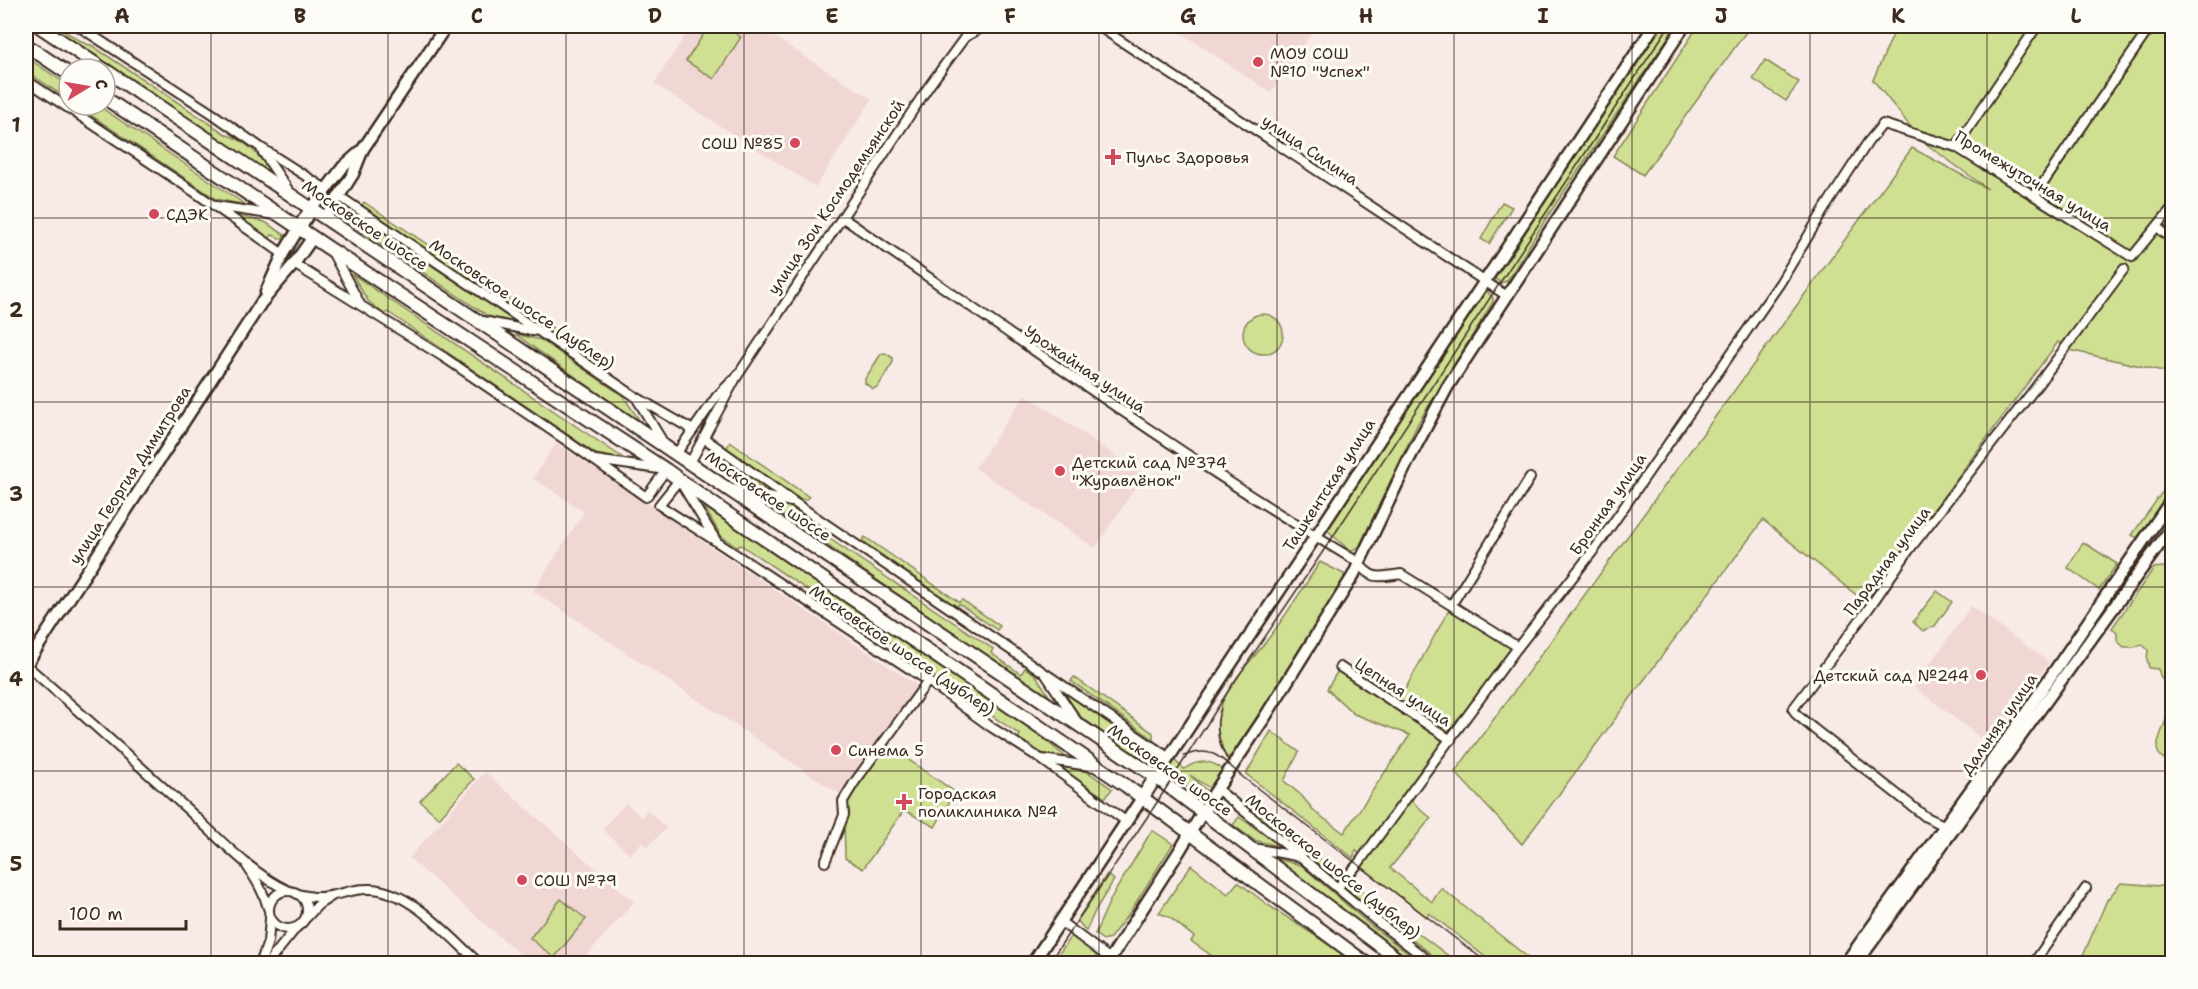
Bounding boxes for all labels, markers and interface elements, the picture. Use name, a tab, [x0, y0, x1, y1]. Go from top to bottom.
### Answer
text: A	[114, 3, 130, 29]
text: B	[294, 3, 306, 29]
text: C	[471, 3, 483, 29]
text: D	[648, 3, 662, 29]
text: E	[825, 3, 839, 29]
text: F	[1004, 3, 1016, 29]
text: G	[1180, 3, 1196, 29]
text: H	[1359, 3, 1373, 29]
text: I	[1537, 3, 1549, 29]
text: J	[1715, 3, 1728, 29]
text: K	[1891, 3, 1905, 29]
text: L	[2071, 3, 2082, 29]
place label: МОУ СОШ №10 "Успех"	[1270, 43, 1370, 82]
marker: МОУ СОШ №10 "Успех"	[1251, 55, 1265, 69]
north arrow	[57, 57, 117, 117]
text: С	[90, 77, 113, 91]
street label: улица Зои Космодемьянской	[763, 95, 909, 299]
street label: улица Силина	[1258, 110, 1362, 190]
text: 1	[11, 112, 21, 138]
street label: Промежуточная улица	[1951, 126, 2115, 236]
place label: СОШ №85	[701, 133, 783, 154]
marker: СОШ №85	[788, 136, 802, 150]
place label: Пульс Здоровья	[1126, 147, 1249, 168]
marker: Пульс Здоровья	[1104, 148, 1122, 166]
street label: Московское шоссе	[298, 175, 432, 275]
place label: СДЭК	[166, 204, 209, 225]
marker: СДЭК	[147, 207, 161, 221]
street label: Московское шоссе (дублер)	[425, 234, 619, 374]
text: 2	[9, 297, 23, 323]
street label: Урожайная улица	[1020, 321, 1150, 417]
street label: улица Георгия Димитрова	[64, 382, 196, 568]
street label: Ташкентская улица	[1278, 414, 1380, 556]
street label: Московское шоссе	[701, 446, 835, 546]
street label: Бронная улица	[1565, 449, 1651, 559]
place label: Детский сад №374 "Журавлёнок"	[1072, 452, 1227, 491]
marker: Детский сад №374 "Журавлёнок"	[1053, 464, 1067, 478]
text: 3	[9, 481, 23, 507]
street label: Парадная улица	[1839, 502, 1935, 620]
street label: Московское шоссе (дублер)	[805, 580, 999, 720]
street label: Цепная улица	[1351, 653, 1455, 731]
place label: Детский сад №244	[1813, 665, 1969, 686]
text: 4	[9, 666, 23, 692]
marker: Детский сад №244	[1974, 668, 1988, 682]
street label: Дальняя улица	[1956, 669, 2042, 779]
street label: Московское шоссе	[1103, 719, 1237, 821]
place label: Синема 5	[848, 740, 924, 761]
marker: Синема 5	[829, 743, 843, 757]
place label: Городская поликлиника №4	[918, 783, 1058, 822]
street label: Московское шоссе (дублер)	[1241, 789, 1425, 943]
marker: Городская поликлиника №4	[895, 793, 913, 811]
text: 5	[10, 851, 22, 877]
place label: СОШ №79	[534, 870, 617, 891]
marker: СОШ №79	[515, 873, 529, 887]
scale bar	[60, 893, 186, 931]
text: 100 m	[69, 902, 123, 926]

